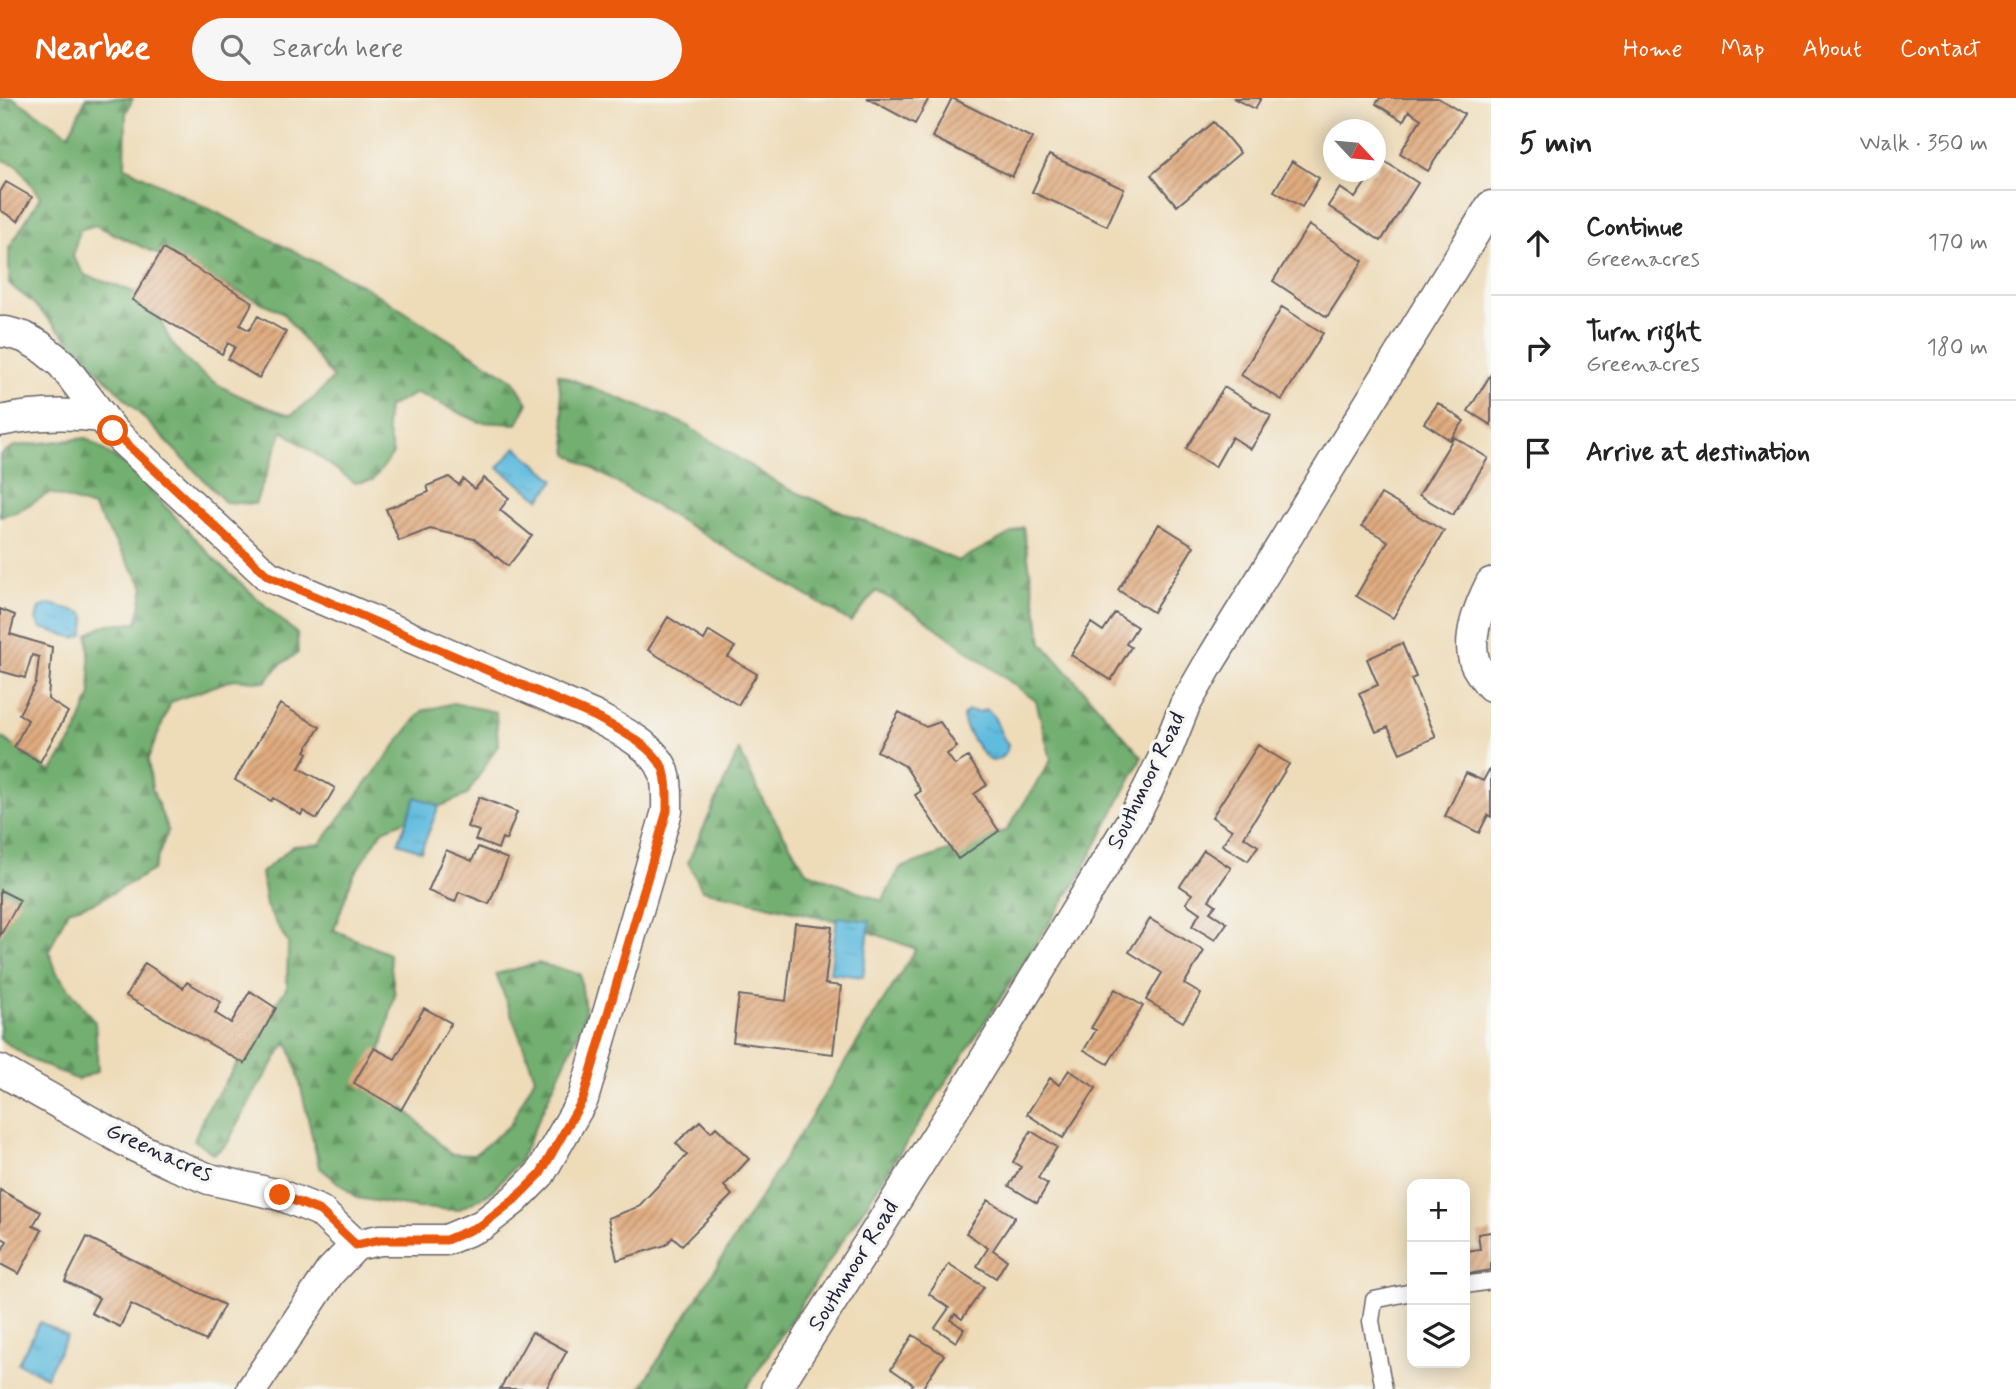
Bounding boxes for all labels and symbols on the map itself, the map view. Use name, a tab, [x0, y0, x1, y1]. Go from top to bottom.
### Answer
north arrow	[1323, 119, 1386, 182]
route start	[97, 415, 128, 446]
street label: Southmoor Road	[1101, 707, 1193, 855]
street label: Greenacres	[101, 1116, 217, 1190]
route end	[264, 1179, 295, 1210]
street label: Southmoor Road	[802, 1195, 906, 1337]

